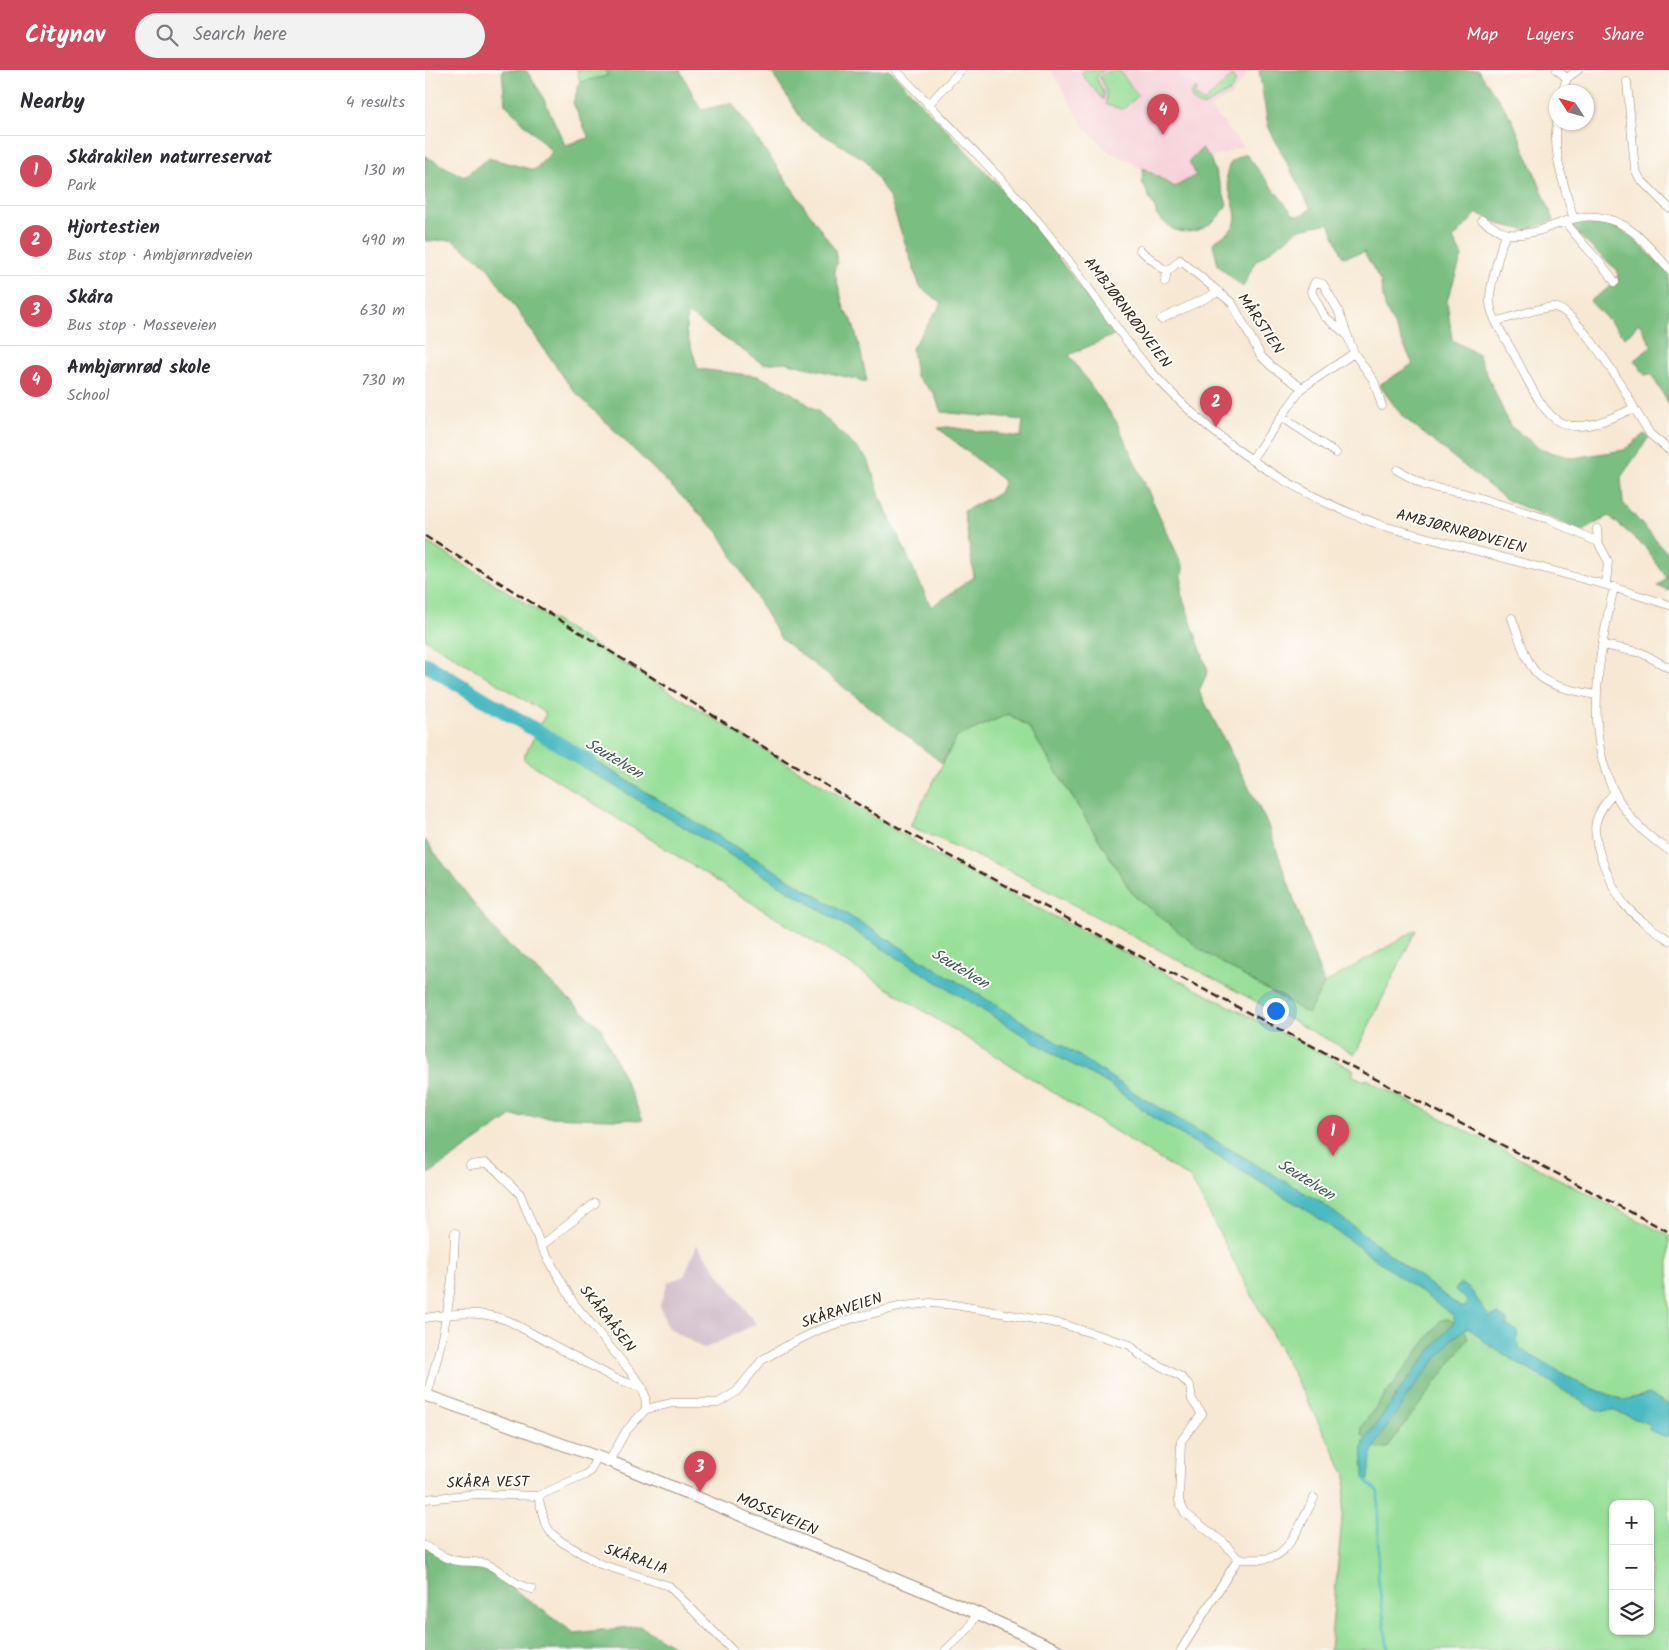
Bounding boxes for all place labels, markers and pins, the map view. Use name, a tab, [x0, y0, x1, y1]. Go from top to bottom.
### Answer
pin: 4	[1147, 94, 1179, 135]
pin: 2	[1200, 386, 1232, 427]
pin: 1	[1317, 1115, 1349, 1156]
pin: 3	[684, 1451, 716, 1492]

